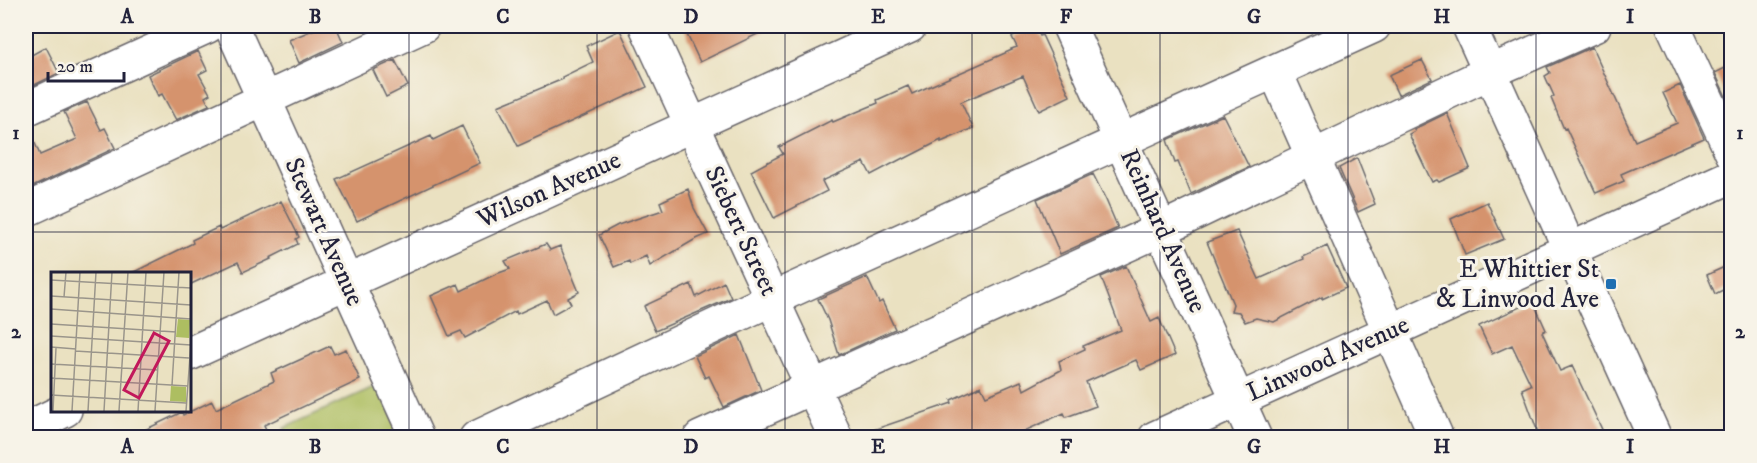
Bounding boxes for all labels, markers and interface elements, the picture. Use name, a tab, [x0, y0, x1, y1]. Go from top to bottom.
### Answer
text: A	[120, 5, 135, 30]
text: B	[309, 5, 321, 30]
text: C	[496, 5, 510, 30]
text: D	[684, 5, 699, 30]
text: E	[871, 5, 885, 30]
text: F	[1060, 5, 1073, 30]
text: G	[1247, 5, 1261, 30]
text: H	[1434, 5, 1451, 30]
text: I	[1626, 5, 1634, 30]
scale bar	[48, 45, 124, 83]
text: 20 m	[57, 56, 93, 78]
text: 1	[12, 121, 20, 146]
text: 1	[1736, 121, 1744, 146]
street label: Wilson Avenue	[471, 144, 626, 237]
street label: Reinhard Avenue	[1112, 144, 1214, 318]
street label: Stewart Avenue	[277, 153, 371, 311]
street label: Siebert Street	[697, 161, 785, 301]
place label: E Whittier St & Linwood Ave	[1436, 253, 1599, 316]
inset map	[51, 272, 190, 412]
marker: E Whittier St & Linwood Ave	[1604, 277, 1618, 291]
street label: Linwood Avenue	[1242, 308, 1414, 410]
text: 2	[11, 320, 22, 345]
text: 2	[1735, 320, 1746, 345]
text: A	[120, 435, 135, 460]
text: B	[309, 435, 321, 460]
text: C	[496, 435, 510, 460]
text: D	[684, 435, 699, 460]
text: E	[871, 435, 885, 460]
text: F	[1060, 435, 1073, 460]
text: G	[1247, 435, 1261, 460]
text: H	[1434, 435, 1451, 460]
text: I	[1626, 435, 1634, 460]

